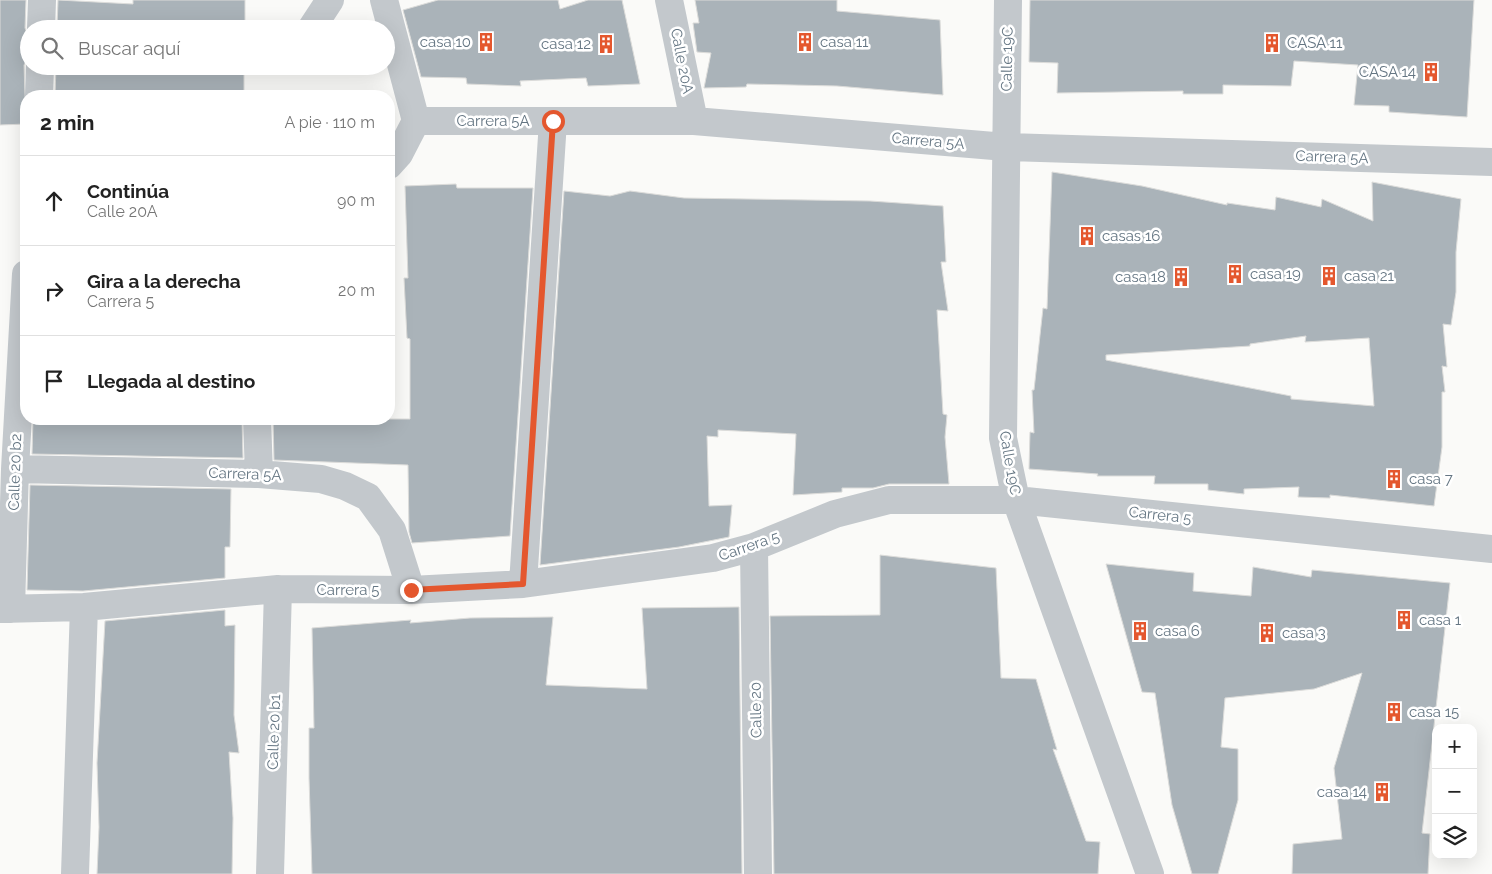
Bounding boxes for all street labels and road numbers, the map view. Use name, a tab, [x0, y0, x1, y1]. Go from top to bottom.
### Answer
street label: Calle 19C	[997, 26, 1017, 92]
street label: Calle 20A	[667, 27, 697, 95]
street label: Carrera 5A	[456, 112, 530, 130]
street label: Carrera 5A	[891, 129, 965, 153]
street label: Carrera 5A	[1295, 147, 1369, 167]
street label: Calle 19C	[996, 430, 1024, 496]
street label: Calle 20 b2	[5, 433, 25, 511]
street label: Carrera 5A	[208, 464, 282, 484]
street label: Carrera 5	[1128, 503, 1192, 527]
street label: Carrera 5	[716, 527, 782, 565]
street label: Carrera 5	[317, 581, 379, 599]
street label: Calle 20	[747, 682, 765, 738]
street label: Calle 20 b1	[264, 693, 284, 770]

